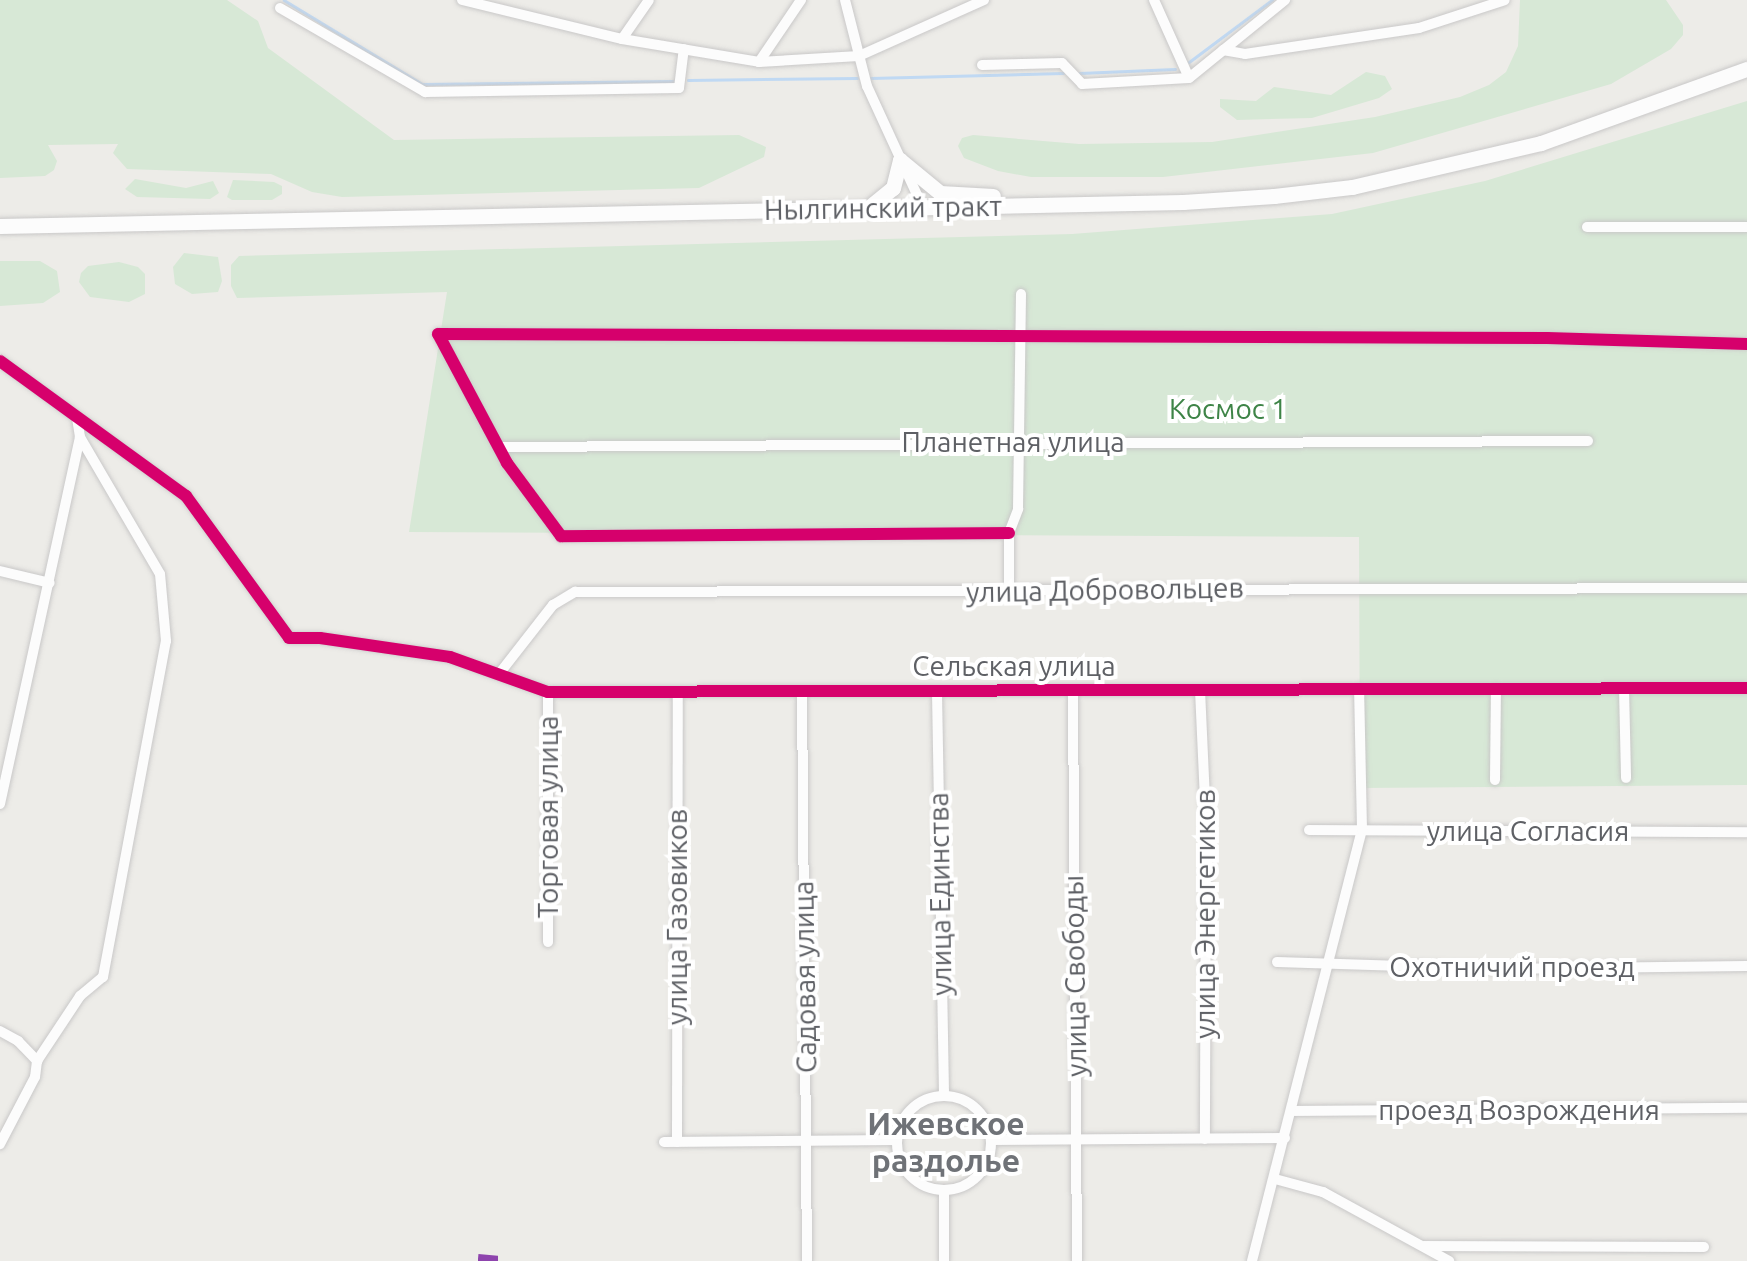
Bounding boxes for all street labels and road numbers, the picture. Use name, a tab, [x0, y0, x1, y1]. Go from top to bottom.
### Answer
street label: Нылгинский тракт	[764, 189, 1002, 227]
street label: Планетная улица	[901, 425, 1125, 459]
street label: улица Добровольцев	[966, 571, 1244, 609]
street label: Сельская улица	[912, 649, 1116, 683]
street label: Торговая улица	[531, 716, 565, 918]
street label: улица Энергетиков	[1188, 789, 1222, 1039]
street label: улица Единства	[921, 792, 959, 996]
street label: улица Газовиков	[660, 809, 694, 1025]
street label: улица Согласия	[1427, 814, 1629, 848]
street label: улица Свободы	[1056, 875, 1094, 1077]
street label: Садовая улица	[787, 881, 823, 1073]
street label: Охотничий проезд	[1389, 950, 1635, 984]
street label: проезд Возрождения	[1378, 1093, 1660, 1127]

